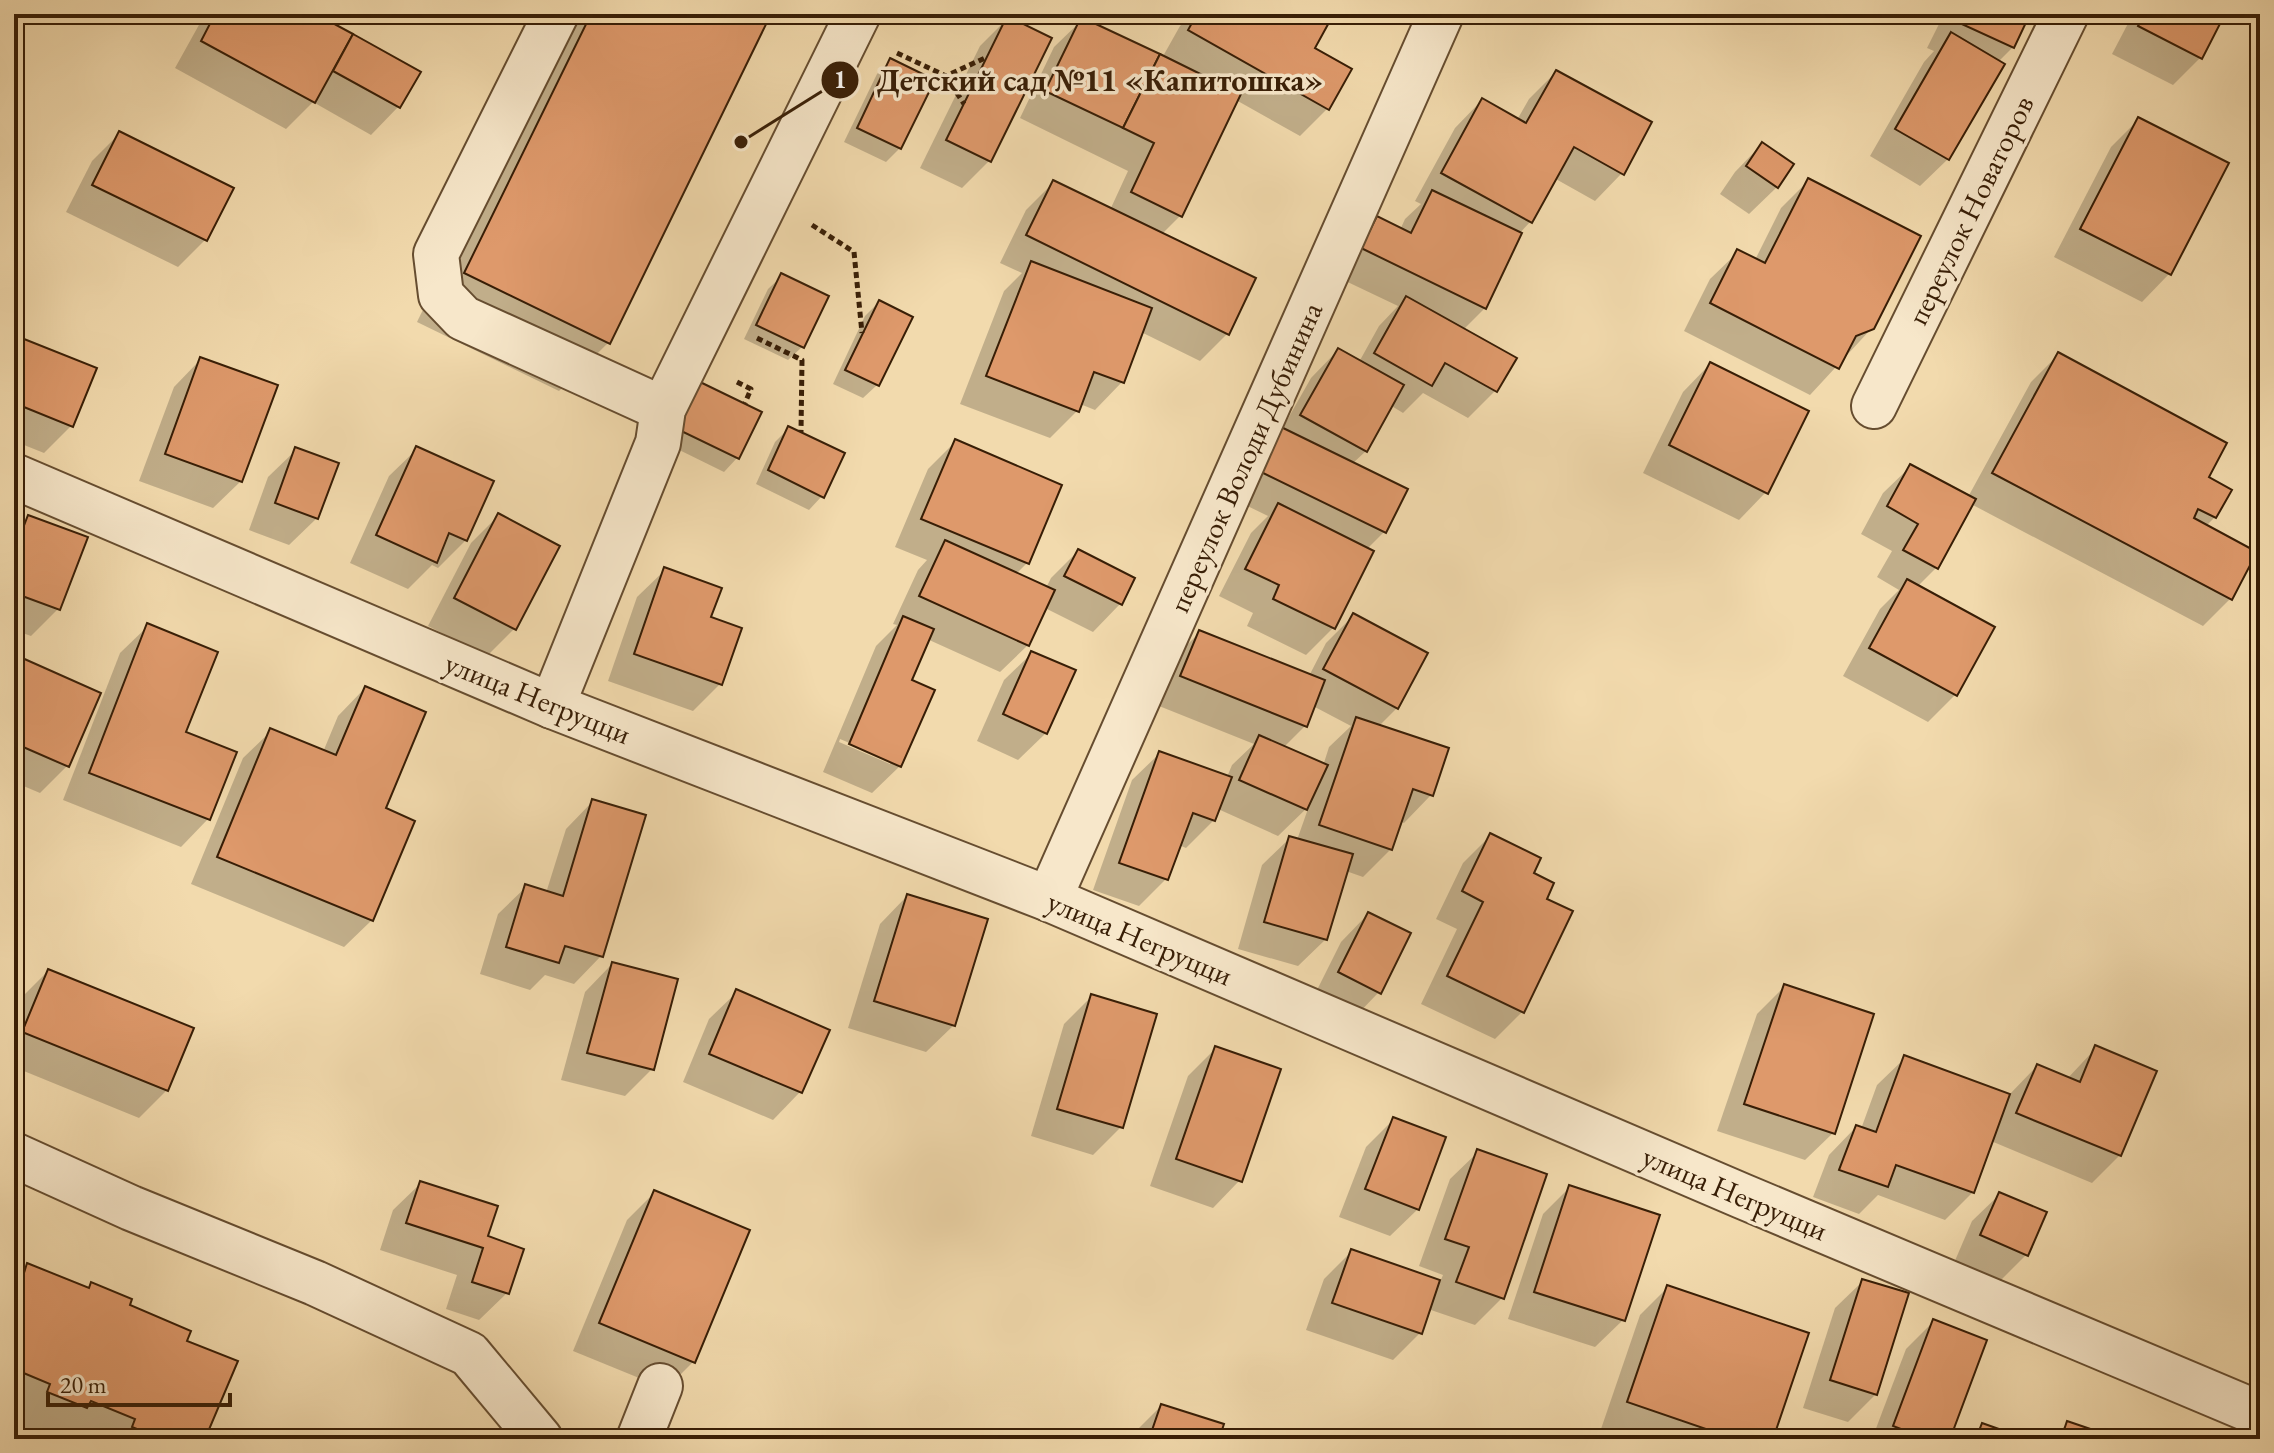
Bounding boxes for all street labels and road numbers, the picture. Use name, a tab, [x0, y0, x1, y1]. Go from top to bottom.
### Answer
street label: переулок Новаторов	[1898, 89, 2042, 331]
street label: переулок Володи Дубинина	[1159, 296, 1331, 618]
street label: улица Негруцци	[439, 643, 637, 753]
street label: улица Негруцци	[1042, 882, 1239, 995]
street label: улица Негруцци	[1637, 1137, 1834, 1250]

